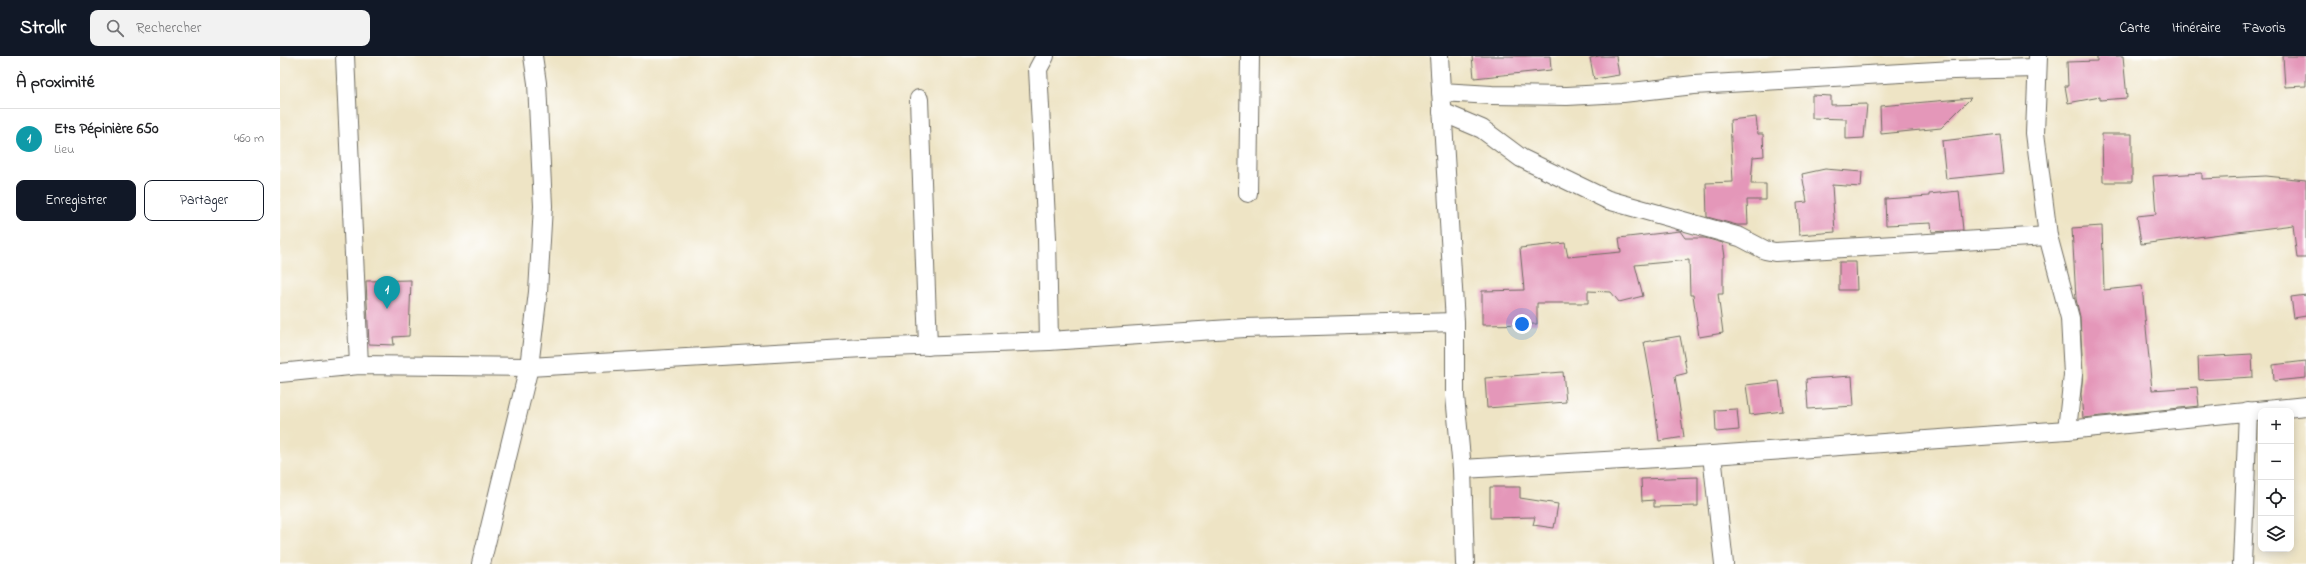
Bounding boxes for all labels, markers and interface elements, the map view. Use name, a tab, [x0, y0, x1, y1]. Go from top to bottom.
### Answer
search box	[90, 10, 370, 46]
text: Strollr	[20, 15, 66, 42]
icon: search	[104, 17, 126, 39]
text: Rechercher	[136, 17, 201, 39]
text: Carte	[2119, 18, 2150, 39]
text: Itinéraire	[2172, 18, 2221, 39]
text: Favoris	[2243, 18, 2286, 39]
text: À proximité	[16, 70, 94, 95]
text: Ets Pépinière 650	[54, 118, 158, 140]
text: 1	[27, 129, 31, 148]
text: 460 m	[234, 129, 264, 148]
text: Lieu	[54, 140, 74, 159]
button: Enregistrer	[16, 180, 136, 221]
button: Partager	[144, 180, 264, 221]
pin: 1	[374, 276, 400, 309]
your location	[1512, 314, 1532, 334]
map controls	[2258, 408, 2294, 552]
button: +	[2258, 408, 2294, 444]
button: −	[2258, 444, 2294, 480]
button: locate	[2258, 480, 2294, 516]
button: layers	[2258, 516, 2294, 552]

